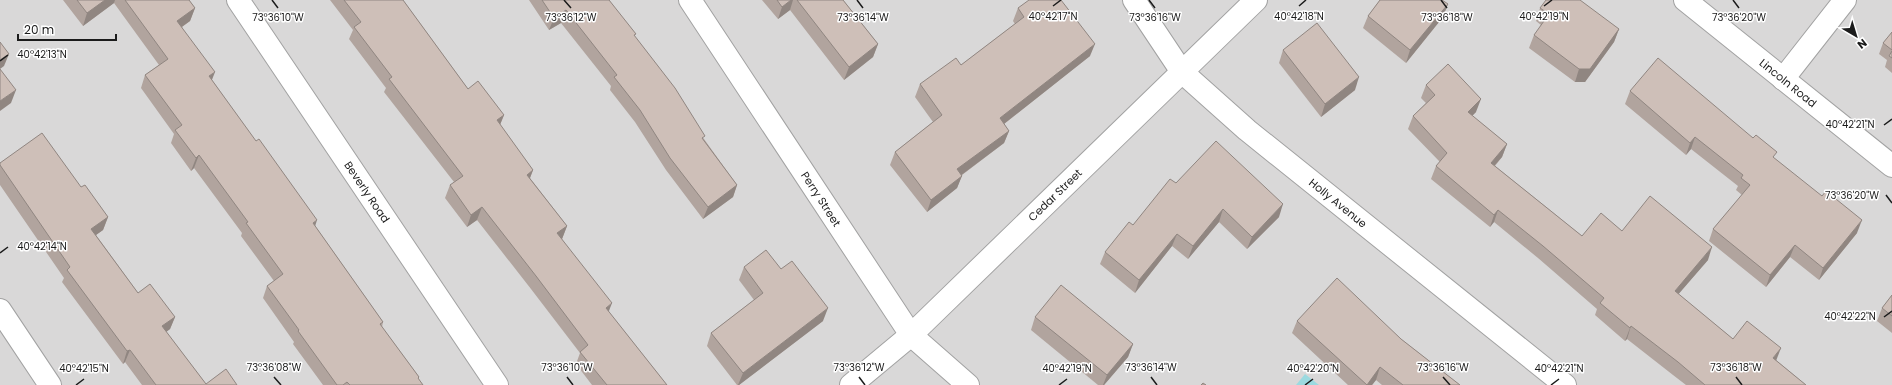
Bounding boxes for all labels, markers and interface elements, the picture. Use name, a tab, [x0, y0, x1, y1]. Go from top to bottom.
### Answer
text: 40°42'17"N	[1029, 9, 1077, 24]
text: 40°42'18"N	[1274, 9, 1324, 24]
text: 40°42'19"N	[1519, 9, 1569, 24]
text: 73°36'10"W	[252, 10, 304, 25]
text: 73°36'12"W	[546, 10, 597, 25]
text: 73°36'14"W	[837, 10, 889, 25]
text: 73°36'16"W	[1129, 10, 1181, 25]
text: 73°36'18"W	[1421, 10, 1473, 25]
text: 73°36'20"W	[1712, 10, 1766, 25]
scale bar	[18, 16, 116, 42]
north arrow	[1836, 16, 1876, 56]
text: 20 m	[24, 21, 54, 38]
text: N	[1854, 35, 1870, 53]
text: 40°42'13"N	[17, 47, 67, 62]
street label: Lincoln Road	[1756, 55, 1820, 111]
text: 40°42'21"N	[1825, 117, 1875, 132]
street label: Beverly Road	[340, 158, 394, 226]
street label: Cedar Street	[1024, 165, 1086, 225]
street label: Perry Street	[797, 168, 845, 230]
street label: Holly Avenue	[1306, 175, 1371, 232]
text: 73°36'20"W	[1825, 188, 1879, 203]
text: 40°42'14"N	[17, 239, 67, 254]
text: 40°42'22"N	[1824, 309, 1876, 324]
text: 73°36'08"W	[247, 360, 302, 375]
text: 73°36'10"W	[541, 360, 593, 375]
text: 73°36'12"W	[834, 360, 885, 375]
text: 73°36'14"W	[1125, 360, 1177, 375]
text: 73°36'16"W	[1417, 360, 1469, 375]
text: 73°36'18"W	[1710, 360, 1762, 375]
text: 40°42'15"N	[59, 361, 109, 376]
text: 40°42'19"N	[1042, 361, 1092, 376]
text: 40°42'20"N	[1287, 361, 1339, 376]
text: 40°42'21"N	[1534, 361, 1584, 376]

